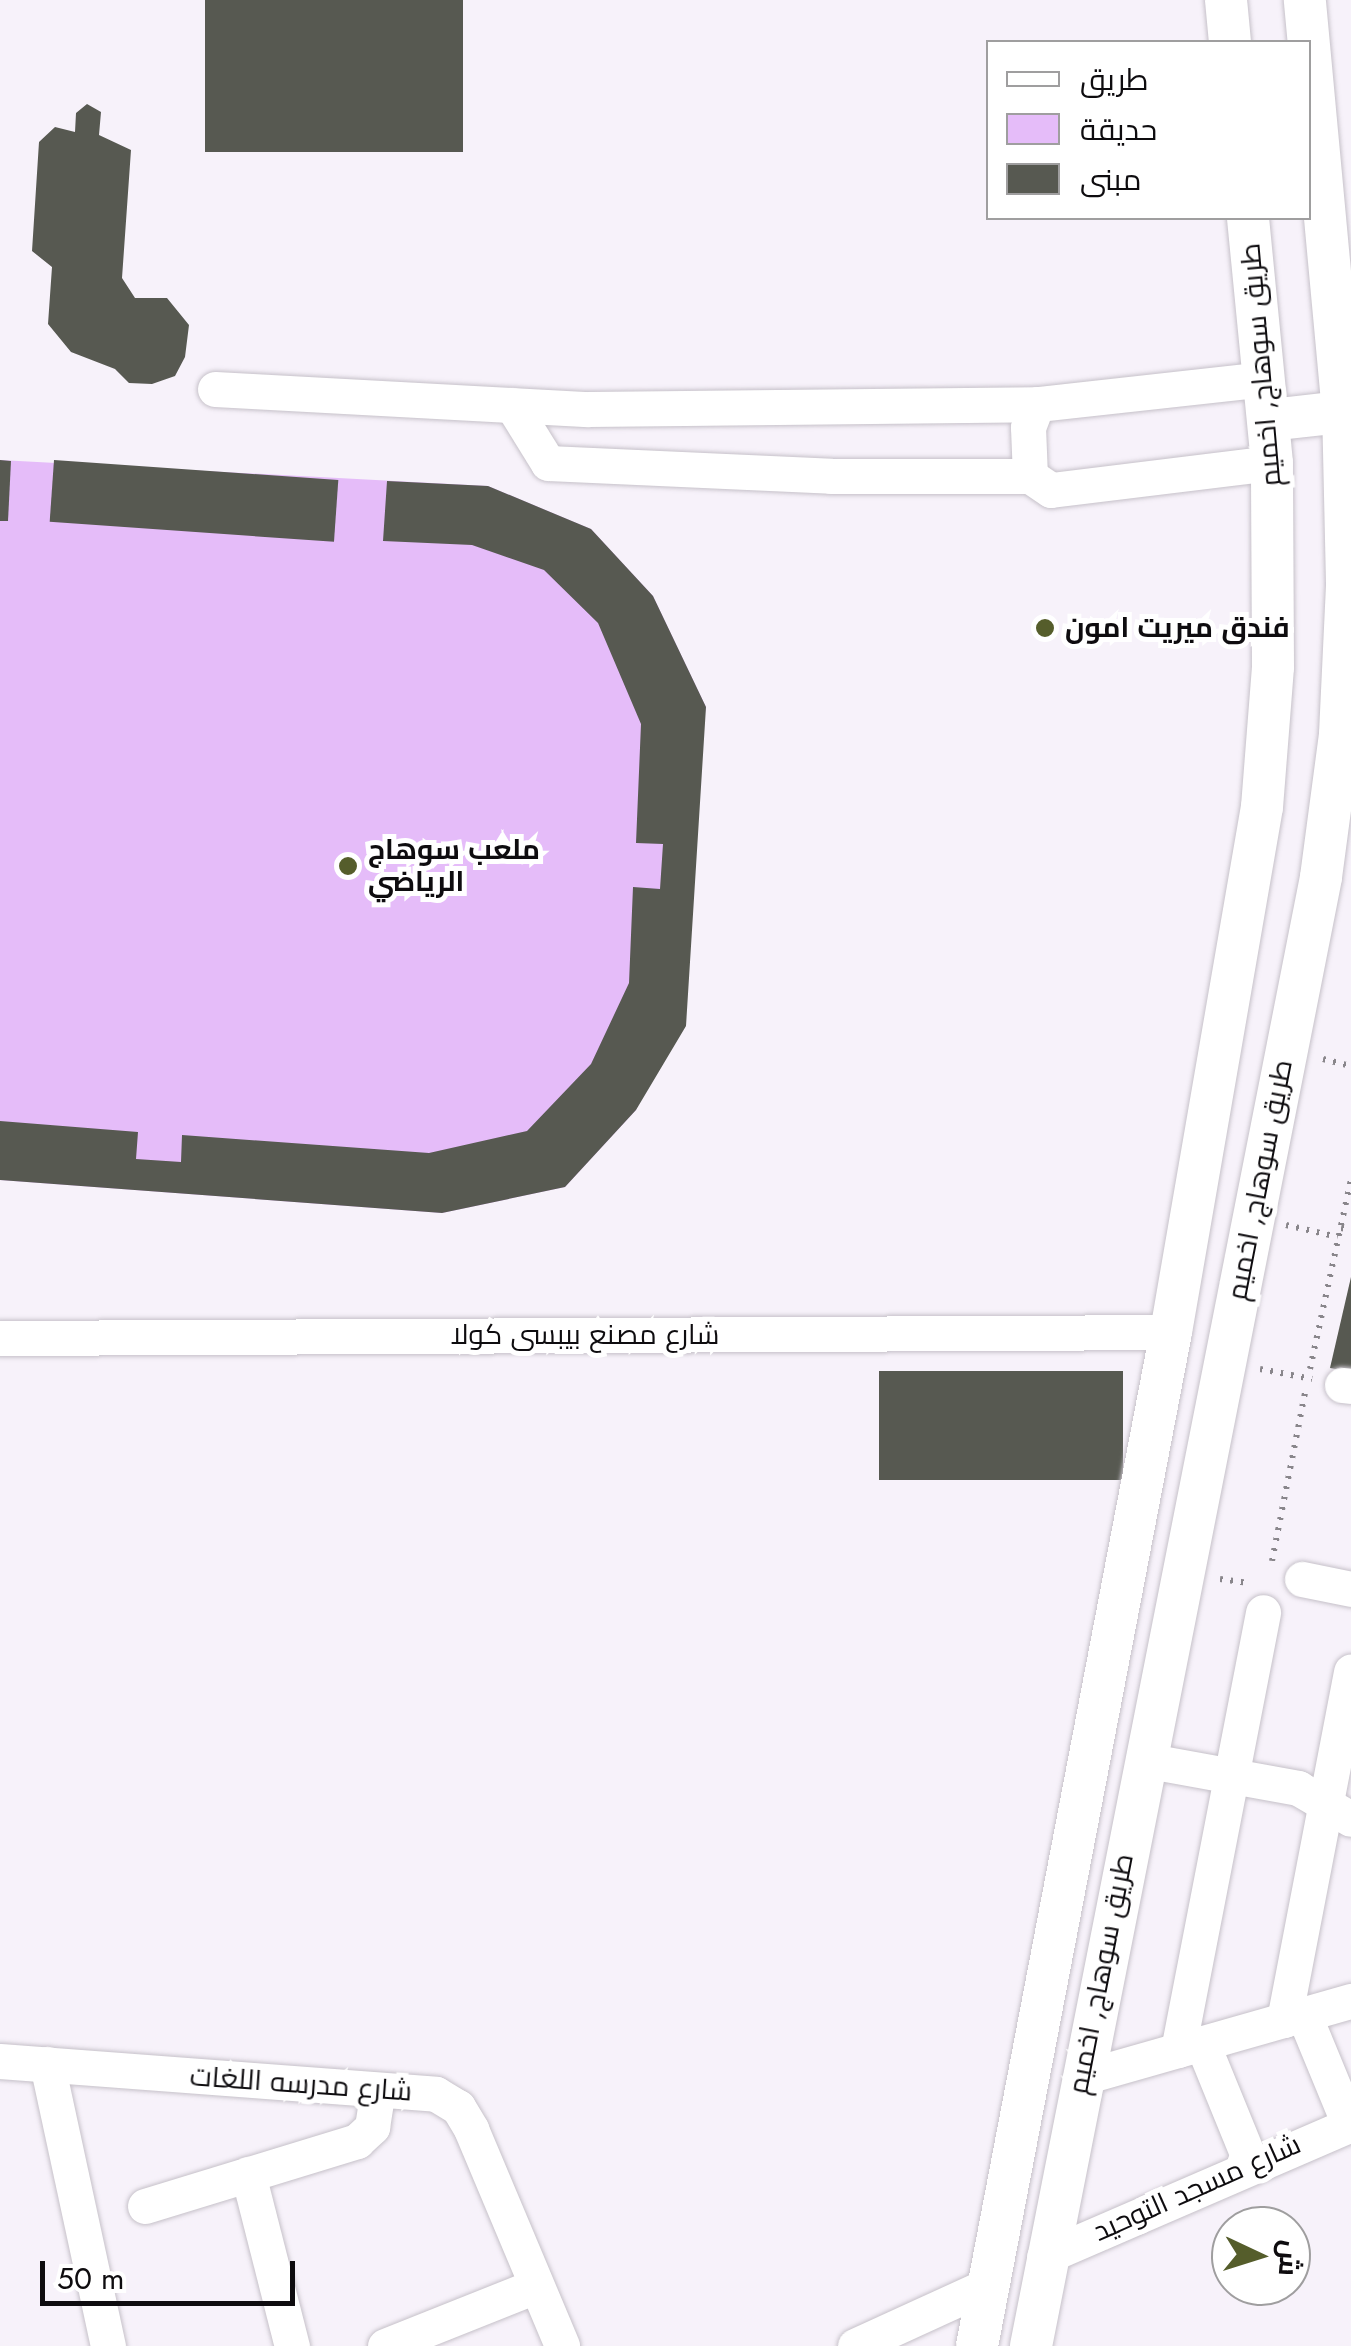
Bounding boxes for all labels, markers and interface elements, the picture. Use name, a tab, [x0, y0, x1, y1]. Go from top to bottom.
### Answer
legend	[986, 40, 1311, 220]
text: طريق	[1080, 58, 1149, 101]
text: حديقة	[1080, 108, 1157, 151]
text: مبنى	[1080, 158, 1141, 201]
street label: طريق سوهاج, اخميم	[1234, 242, 1288, 488]
place label: فندق ميريت امون	[1065, 611, 1290, 645]
marker: فندق ميريت امون	[1034, 617, 1056, 639]
place label: ملعب سوهاج الرياضي	[368, 833, 540, 899]
marker: ملعب سوهاج الرياضي	[337, 855, 359, 877]
street label: طريق سوهاج, اخميم	[1220, 1057, 1300, 1303]
street label: شارع مصنع بيبسى كولا	[451, 1318, 719, 1352]
street label: طريق سوهاج, اخميم	[1061, 1851, 1141, 2097]
street label: شارع مدرسه اللغات	[189, 2059, 413, 2109]
street label: شارع مسجد التوحيد	[1088, 2127, 1306, 2249]
north arrow	[1211, 2206, 1311, 2306]
text: ش	[1268, 2239, 1311, 2277]
scale bar	[45, 2241, 300, 2303]
text: 50 m	[57, 2257, 124, 2300]

